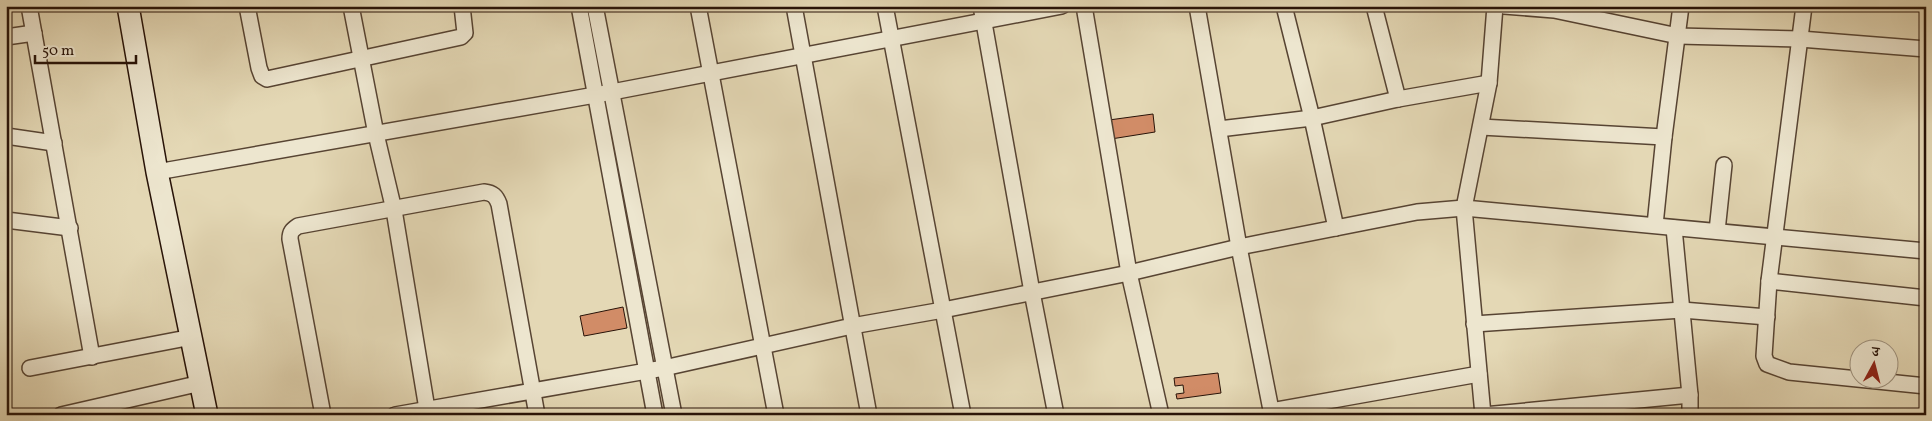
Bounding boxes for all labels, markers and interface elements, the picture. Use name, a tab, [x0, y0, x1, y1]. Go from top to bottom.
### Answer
scale bar	[35, 32, 136, 64]
text: 50 m	[42, 41, 74, 62]
north arrow	[1850, 338, 1900, 388]
text: उ	[1870, 343, 1881, 363]

